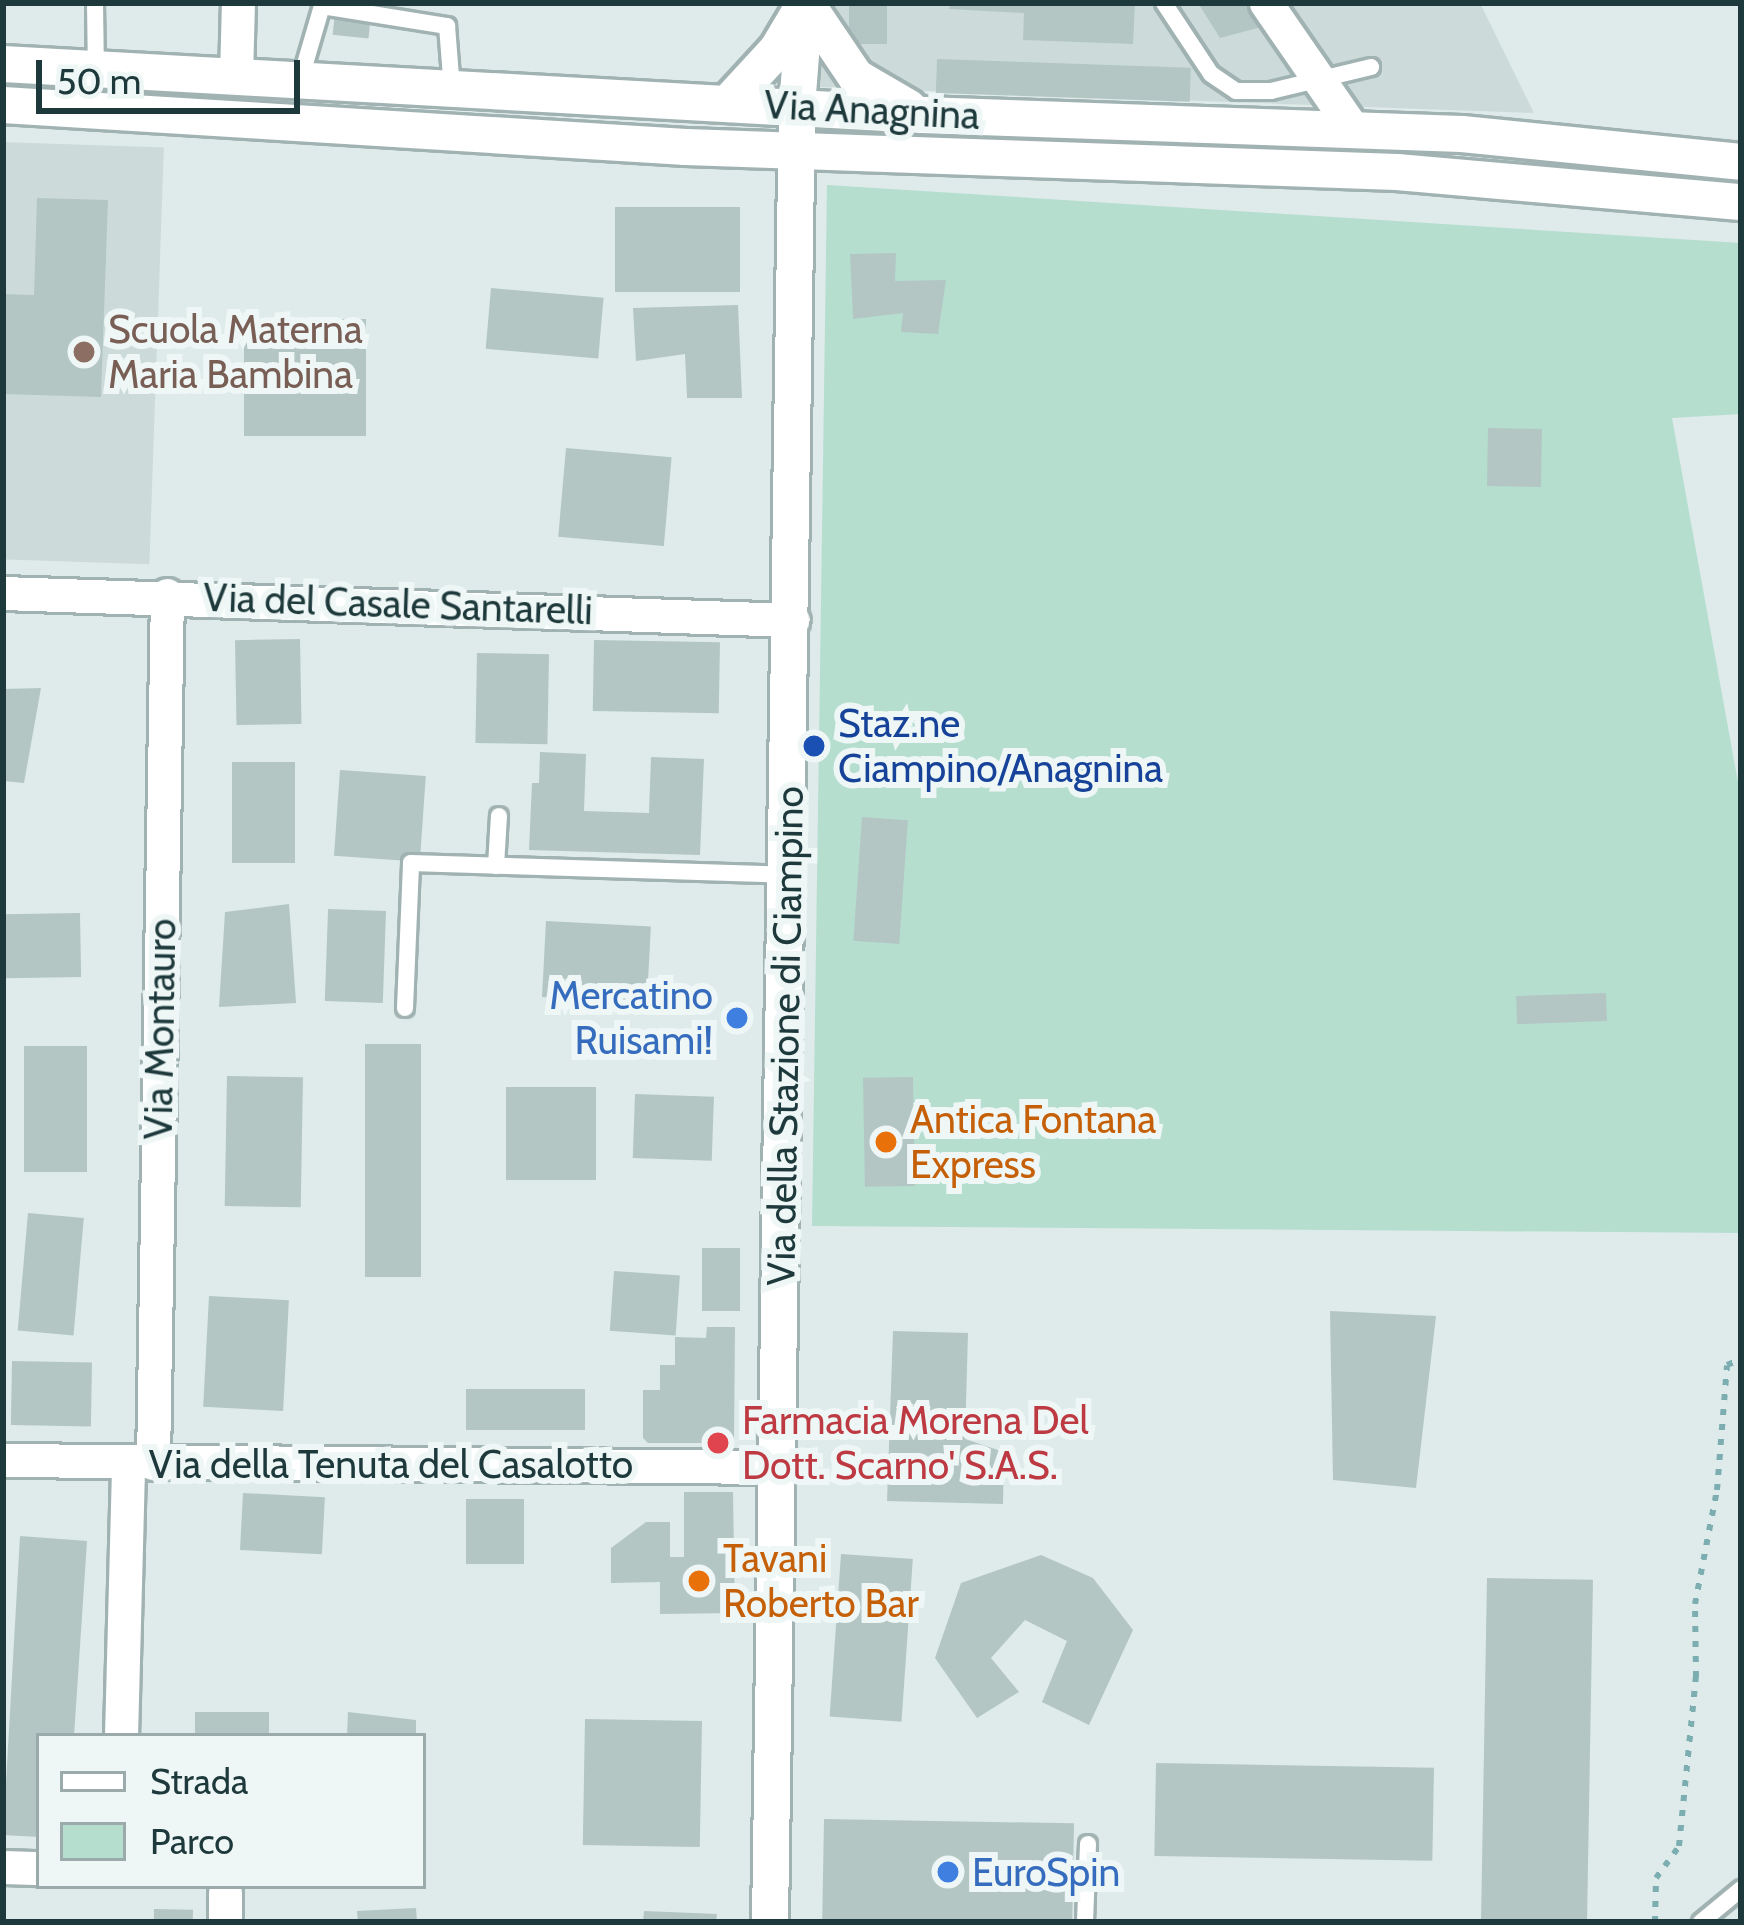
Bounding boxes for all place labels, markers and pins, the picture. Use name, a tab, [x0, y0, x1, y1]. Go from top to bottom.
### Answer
place label: Scuola Materna Maria Bambina	[108, 307, 363, 398]
marker: Scuola Materna Maria Bambina	[71, 339, 97, 365]
place label: Staz.ne Ciampino/Anagnina	[838, 701, 1163, 792]
marker: Staz.ne Ciampino/Anagnina	[801, 733, 827, 759]
place label: Mercatino Ruisami!	[549, 973, 713, 1064]
marker: Mercatino Ruisami!	[724, 1005, 750, 1031]
place label: Antica Fontana Express	[910, 1097, 1156, 1188]
marker: Antica Fontana Express	[873, 1129, 899, 1155]
place label: Farmacia Morena Del Dott. Scarno' S.A.S.	[742, 1398, 1089, 1489]
marker: Farmacia Morena Del Dott. Scarno' S.A.S.	[705, 1430, 731, 1456]
place label: Tavani Roberto Bar	[723, 1536, 919, 1627]
marker: Tavani Roberto Bar	[686, 1568, 712, 1594]
place label: EuroSpin	[972, 1849, 1120, 1895]
marker: EuroSpin	[935, 1859, 961, 1885]

